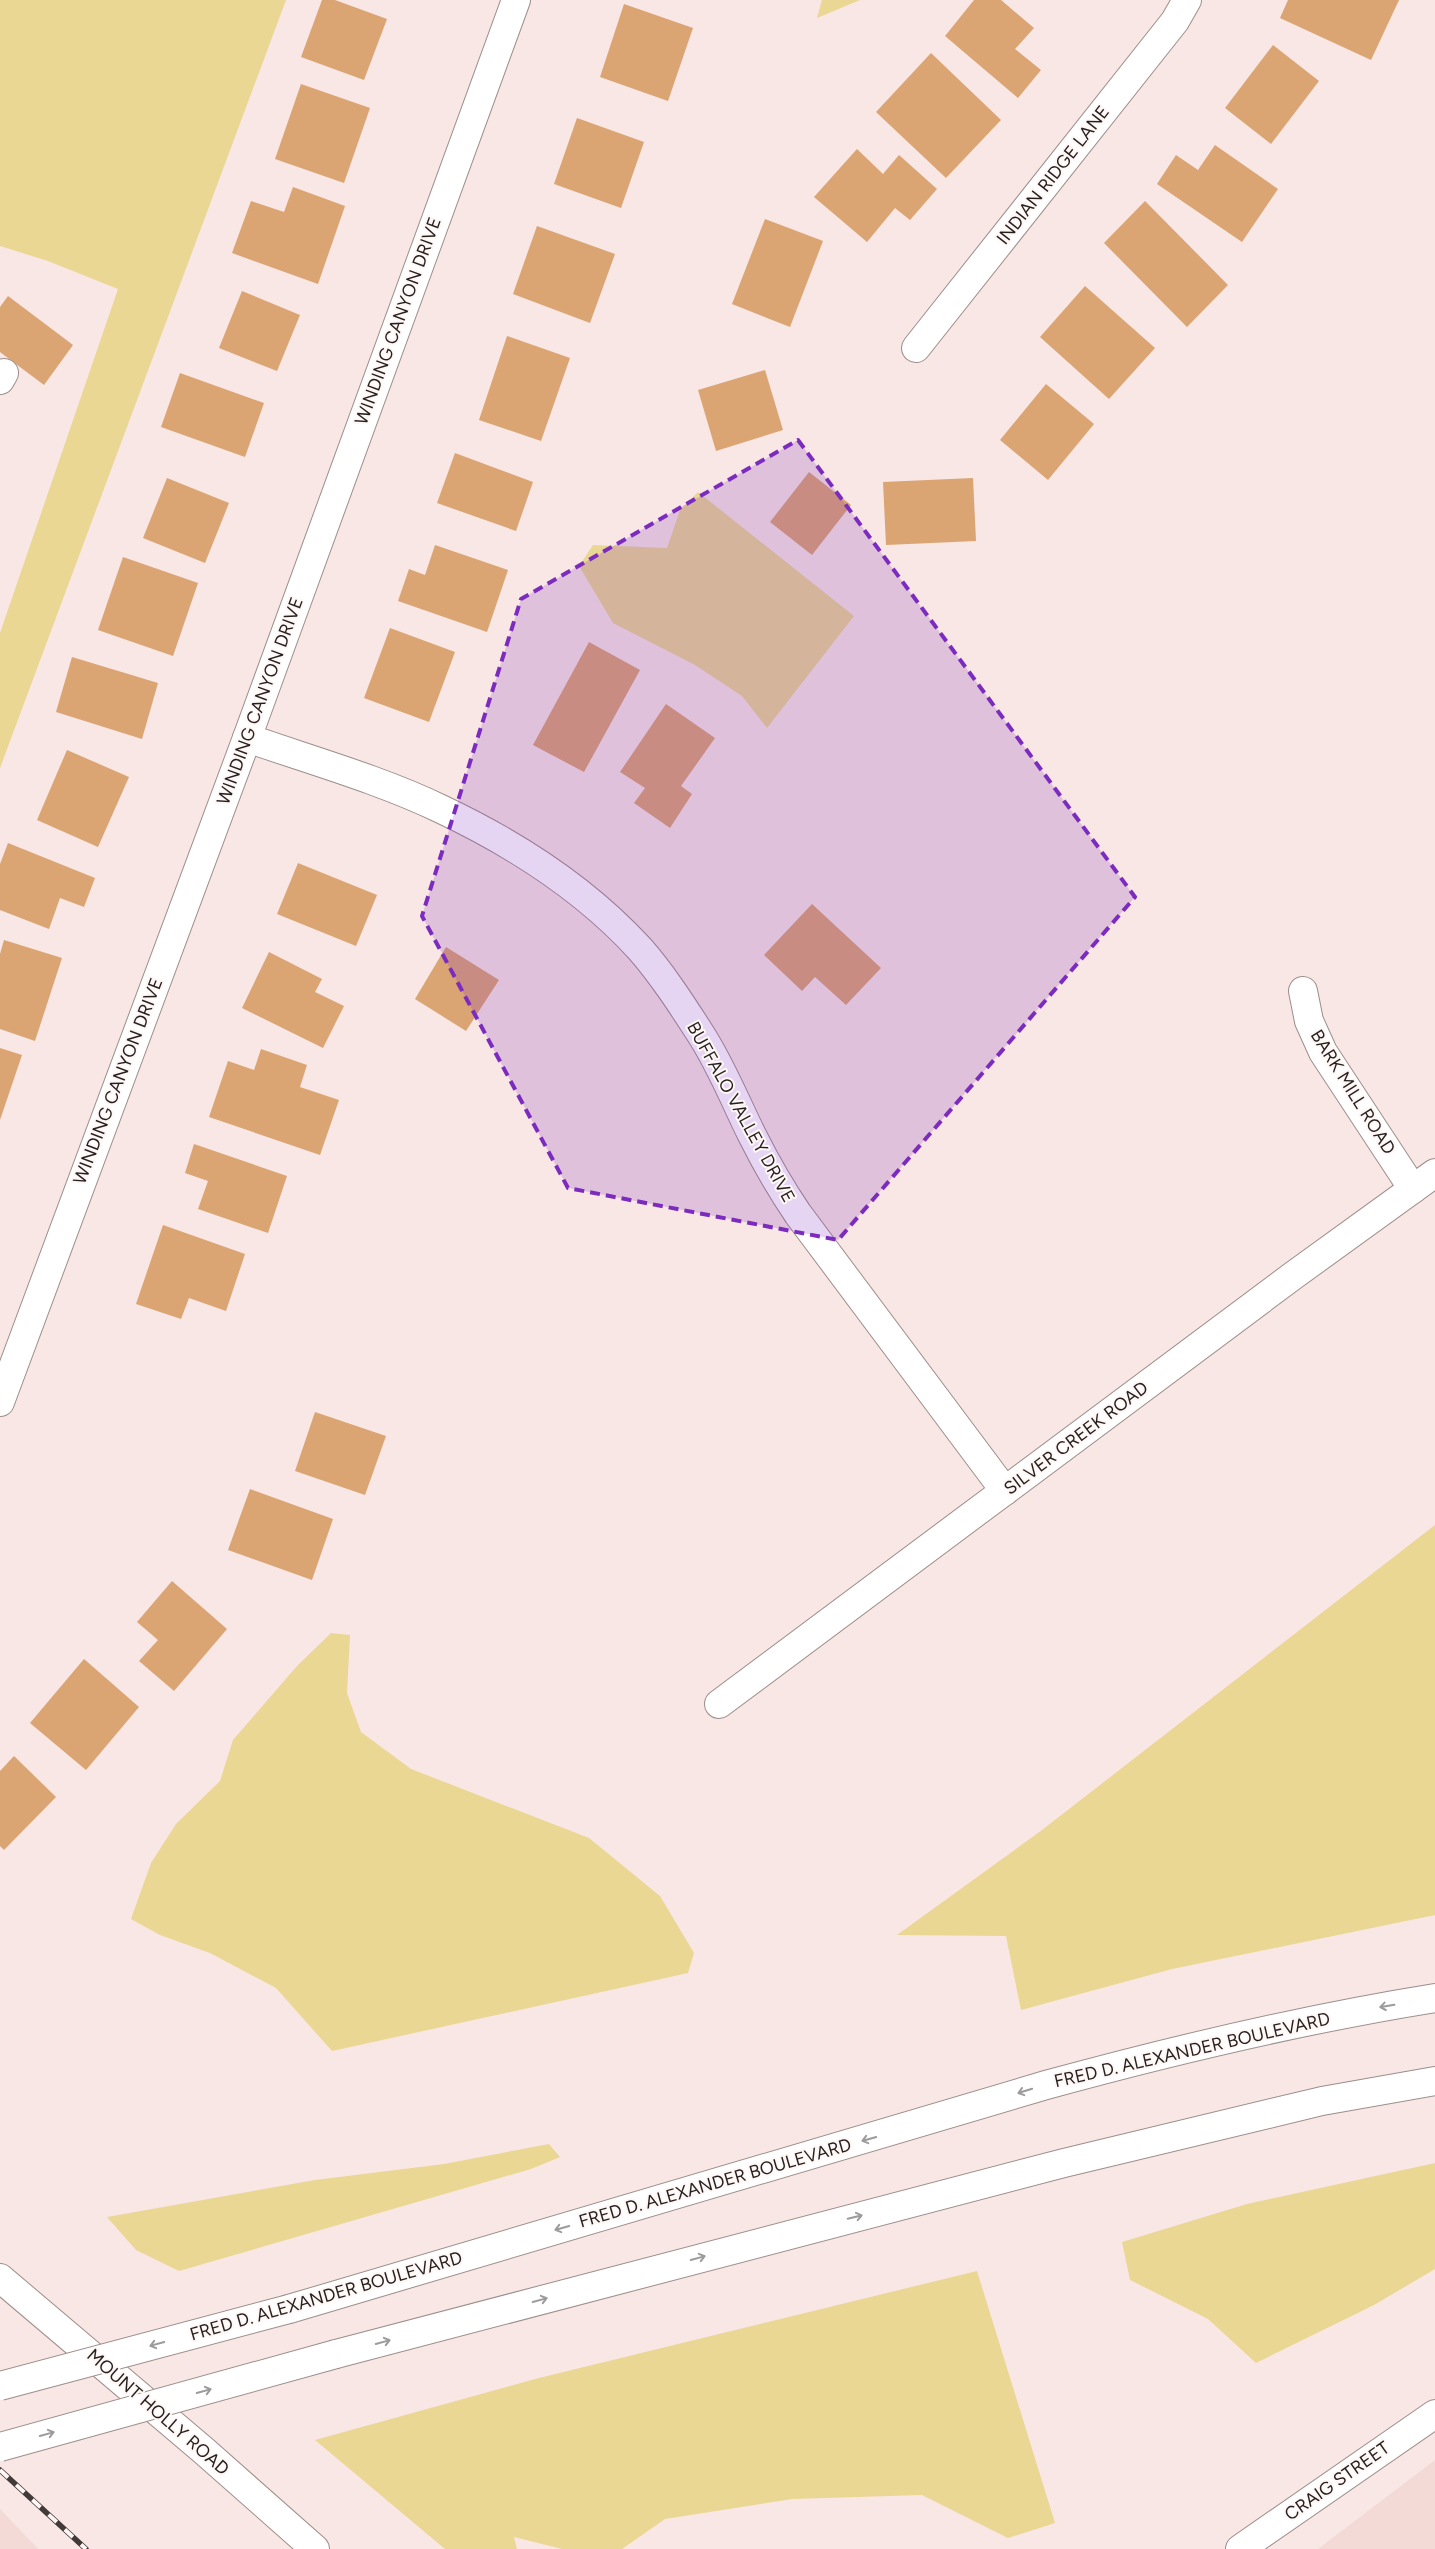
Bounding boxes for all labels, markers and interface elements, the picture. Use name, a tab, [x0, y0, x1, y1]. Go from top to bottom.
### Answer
street label: INDIAN RIDGE LANE	[992, 101, 1114, 249]
street label: WINDING CANYON DRIVE	[350, 214, 446, 428]
street label: WINDING CANYON DRIVE	[212, 594, 308, 808]
street label: WINDING CANYON DRIVE	[68, 975, 168, 1187]
street label: BUFFALO VALLEY DRIVE	[682, 1018, 800, 1206]
street label: BARK MILL ROAD	[1306, 1026, 1400, 1158]
street label: SILVER CREEK ROAD	[1000, 1377, 1152, 1499]
one-way arrow	[1379, 2001, 1395, 2011]
street label: FRED D. ALEXANDER BOULEVARD	[1052, 2008, 1332, 2092]
one-way arrow	[1017, 2087, 1033, 2097]
street label: FRED D. ALEXANDER BOULEVARD	[576, 2133, 854, 2233]
one-way arrow	[862, 2134, 878, 2144]
one-way arrow	[846, 2212, 862, 2222]
one-way arrow	[554, 2223, 570, 2233]
street label: FRED D. ALEXANDER BOULEVARD	[187, 2246, 465, 2346]
one-way arrow	[689, 2253, 705, 2263]
one-way arrow	[532, 2295, 548, 2304]
one-way arrow	[375, 2336, 391, 2346]
one-way arrow	[150, 2340, 166, 2349]
street label: MOUNT HOLLY ROAD	[82, 2344, 234, 2480]
one-way arrow	[195, 2386, 211, 2395]
one-way arrow	[39, 2429, 55, 2439]
street label: CRAIG STREET	[1280, 2437, 1394, 2525]

